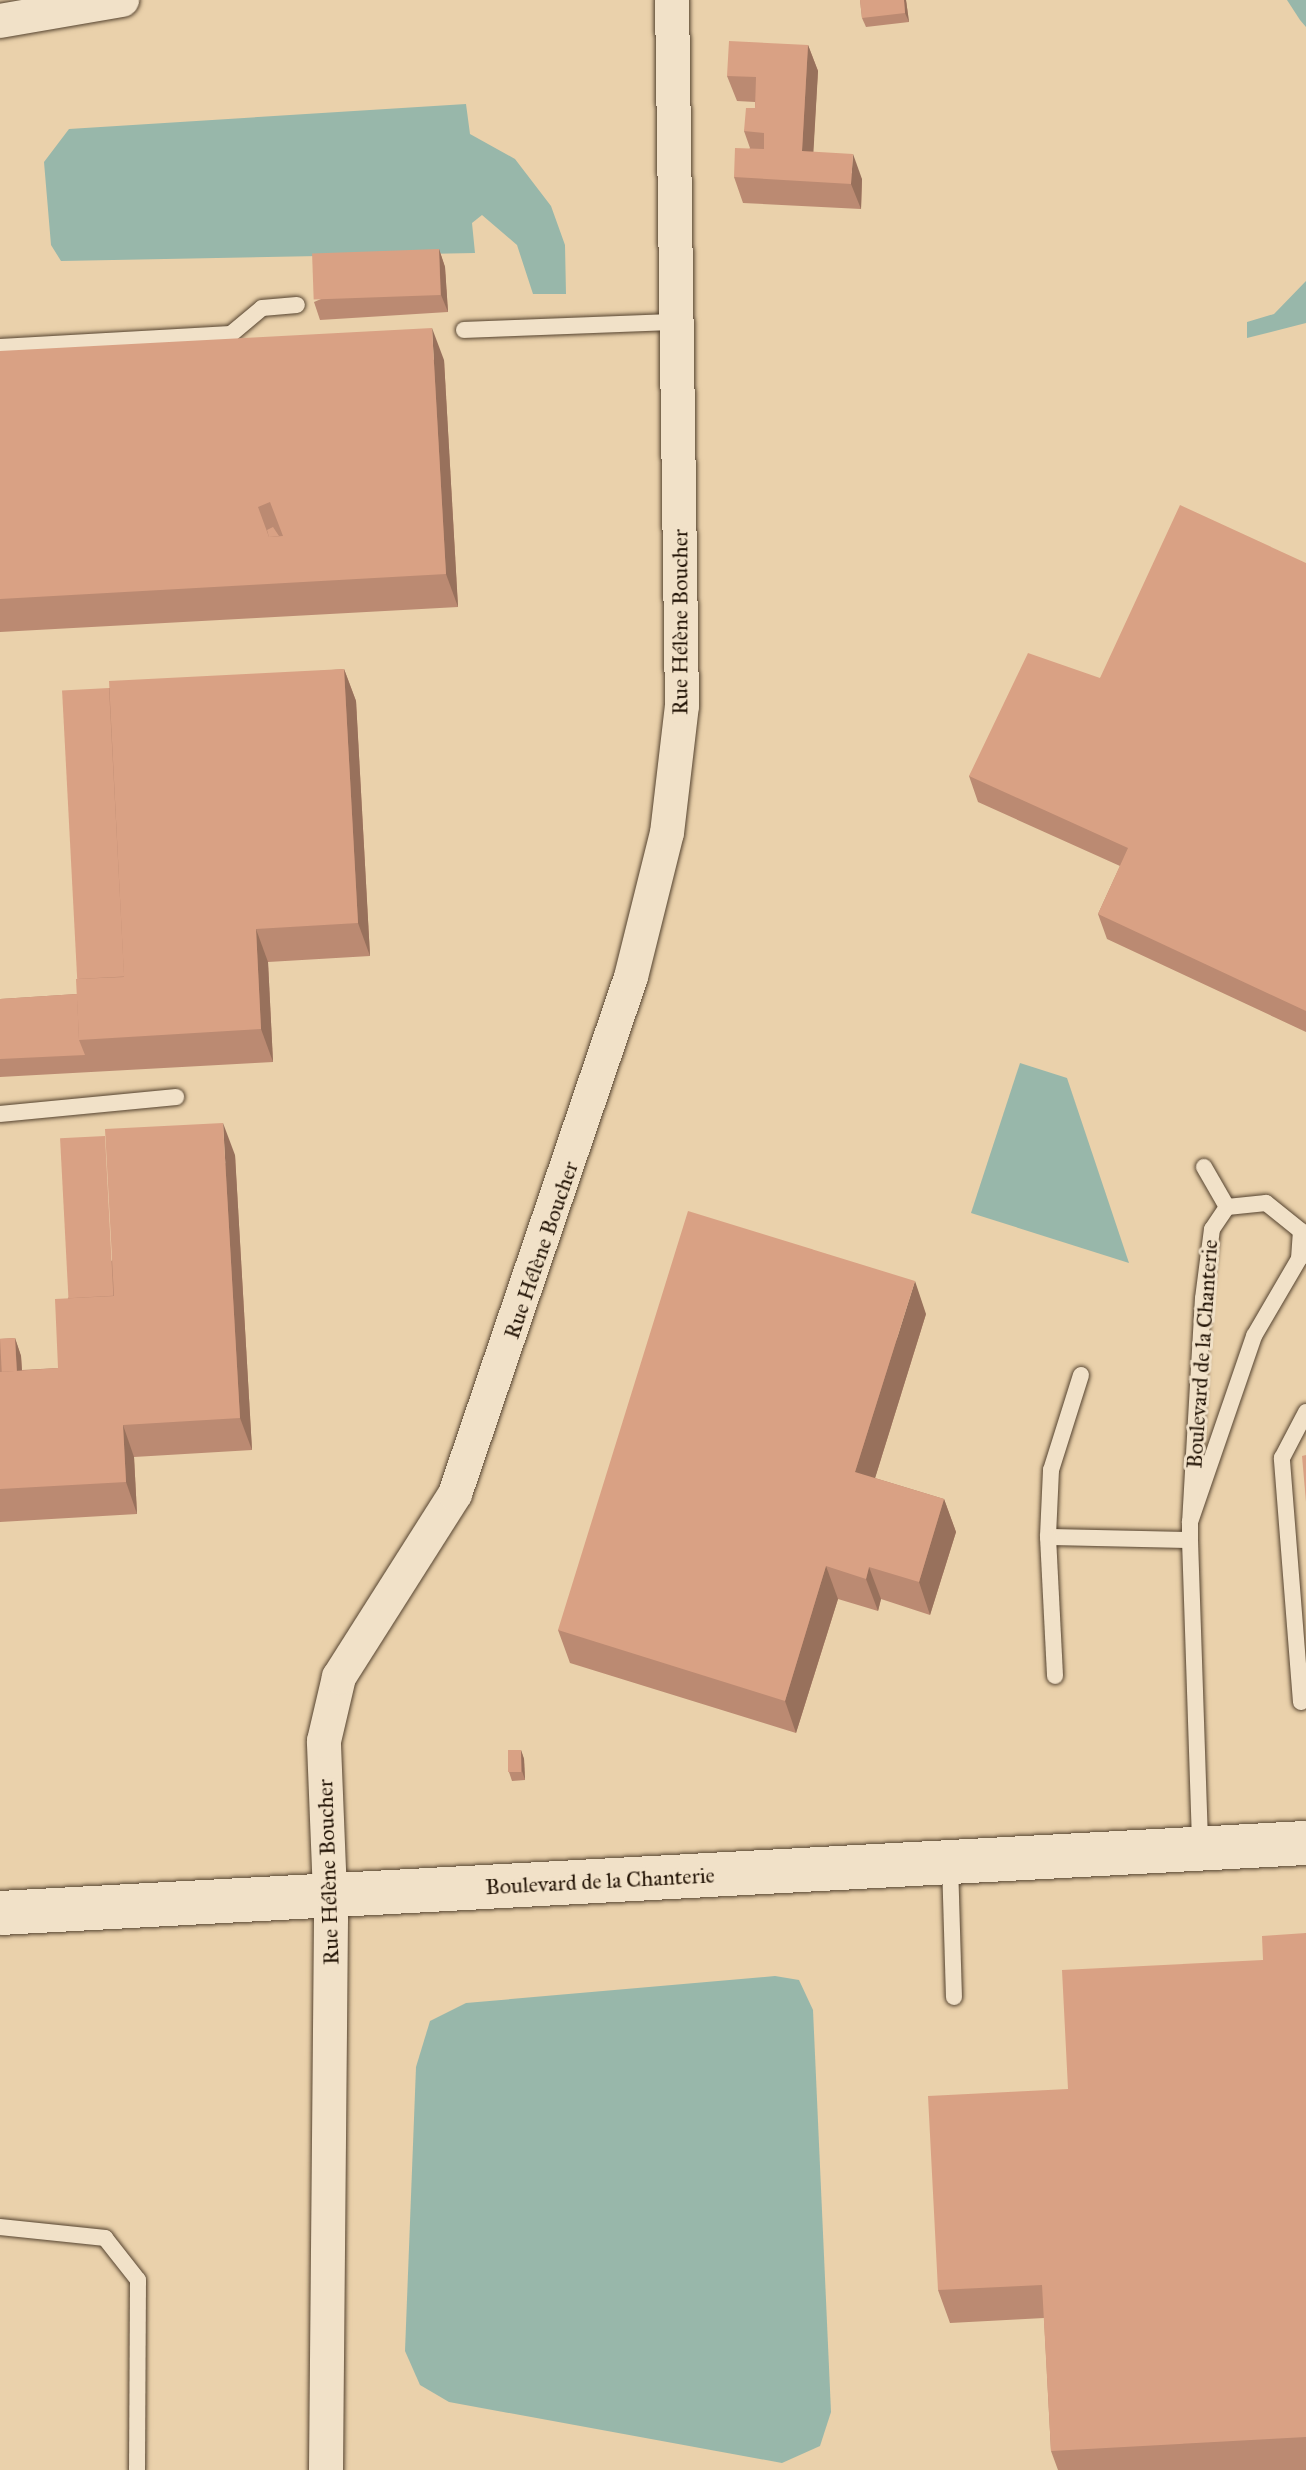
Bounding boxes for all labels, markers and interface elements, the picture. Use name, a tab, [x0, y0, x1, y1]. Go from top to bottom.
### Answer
street label: Rue Hélène Boucher	[667, 529, 693, 715]
street label: Rue Hélène Boucher	[498, 1158, 584, 1342]
street label: Boulevard de la Chanterie	[1181, 1238, 1223, 1470]
street label: Rue Hélène Boucher	[312, 1779, 344, 1965]
street label: Boulevard de la Chanterie	[485, 1862, 715, 1900]

